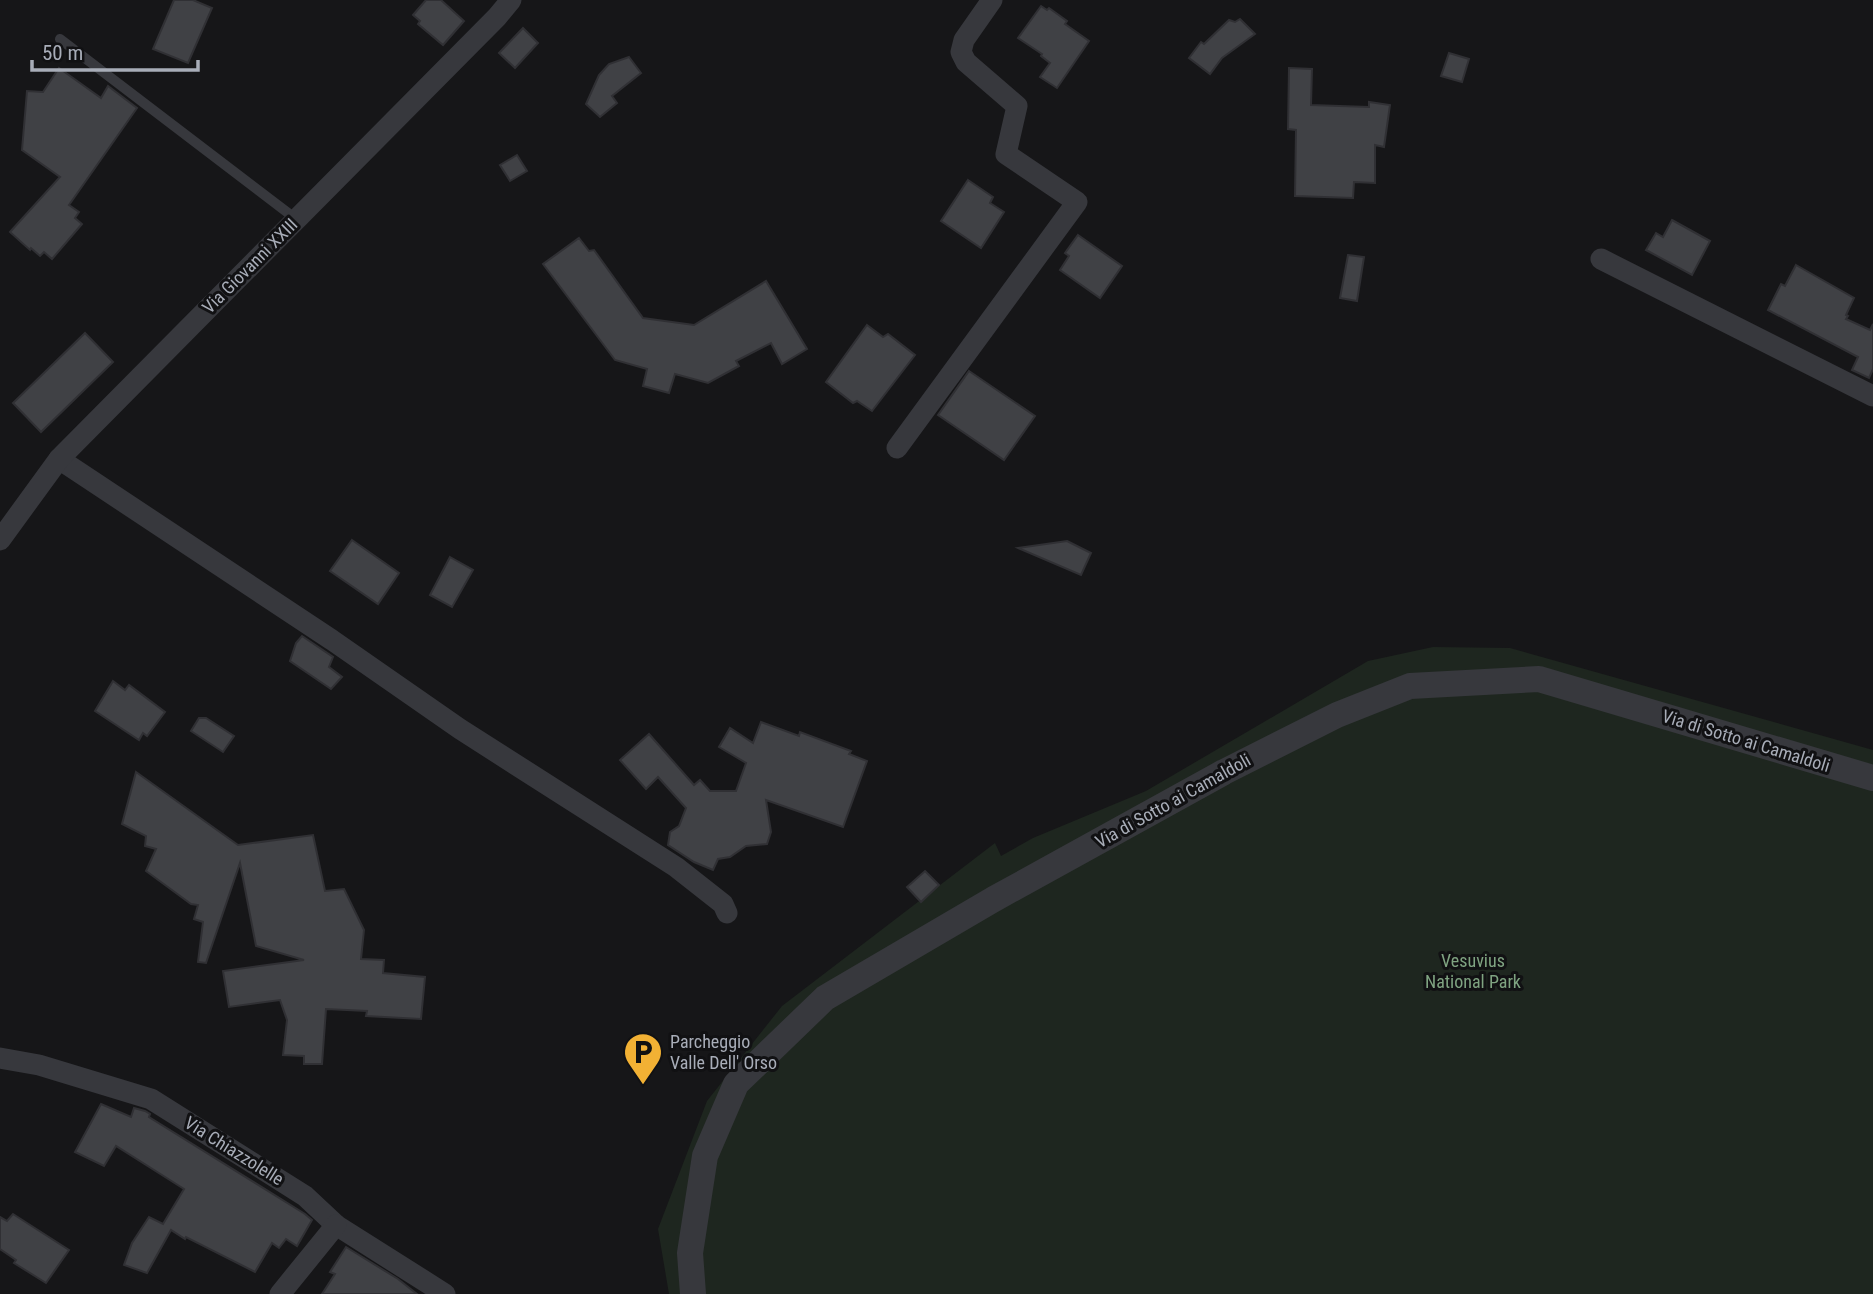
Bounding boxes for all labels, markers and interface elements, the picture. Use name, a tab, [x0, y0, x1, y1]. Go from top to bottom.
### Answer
scale bar	[32, 28, 198, 72]
text: 50 m	[42, 41, 83, 65]
street label: Via Giovanni XXIII	[198, 214, 302, 318]
street label: Via di Sotto ai Camaldoli	[1660, 705, 1833, 776]
street label: Via di Sotto ai Camaldoli	[1091, 749, 1254, 852]
park label: Vesuvius National Park	[1425, 950, 1521, 992]
parking icon: Parcheggio Valle Dell' Orso	[622, 1031, 664, 1086]
place label: Parcheggio Valle Dell' Orso	[670, 1031, 777, 1073]
street label: Via Chiazzolelle	[181, 1112, 288, 1189]

